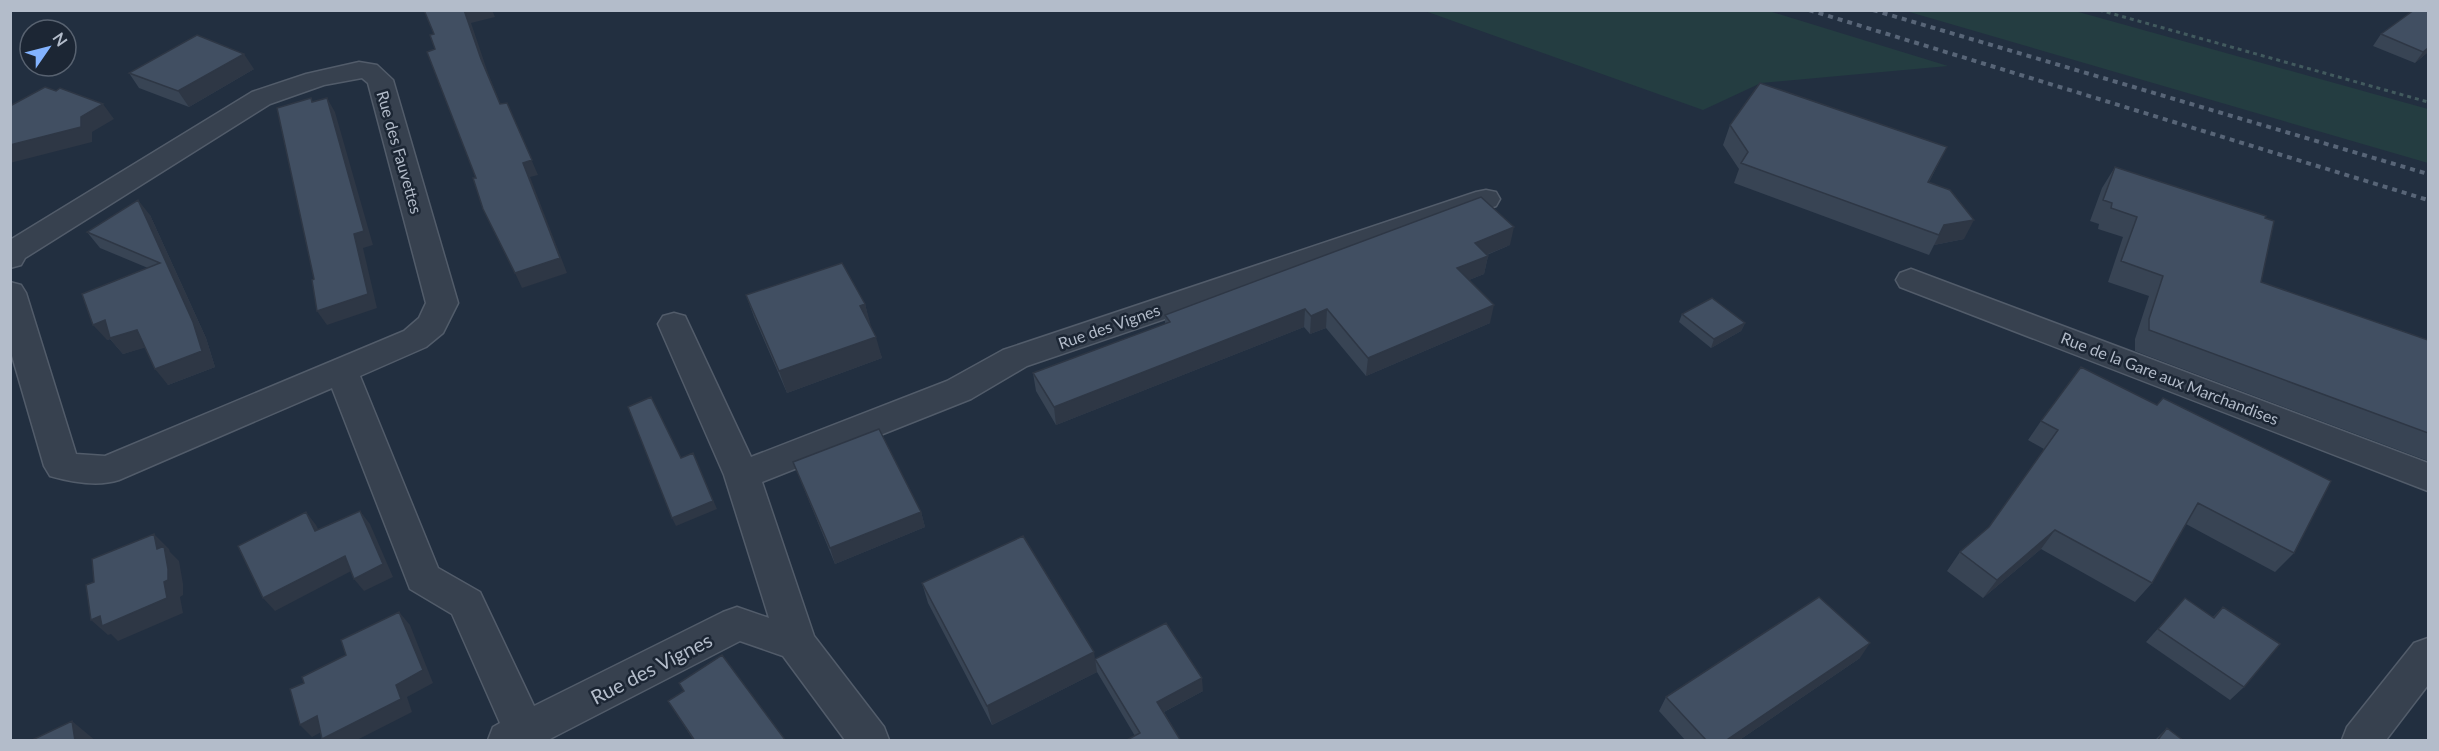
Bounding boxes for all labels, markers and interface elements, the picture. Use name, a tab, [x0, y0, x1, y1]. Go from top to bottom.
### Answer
north arrow	[18, 18, 78, 78]
text: N	[49, 29, 72, 50]
street label: Rue des Fauvettes	[373, 88, 427, 216]
street label: Rue des Vignes	[1056, 300, 1162, 352]
street label: Rue de la Gare aux Marchandises	[2058, 328, 2282, 428]
street label: Rue des Vignes	[586, 627, 716, 709]

